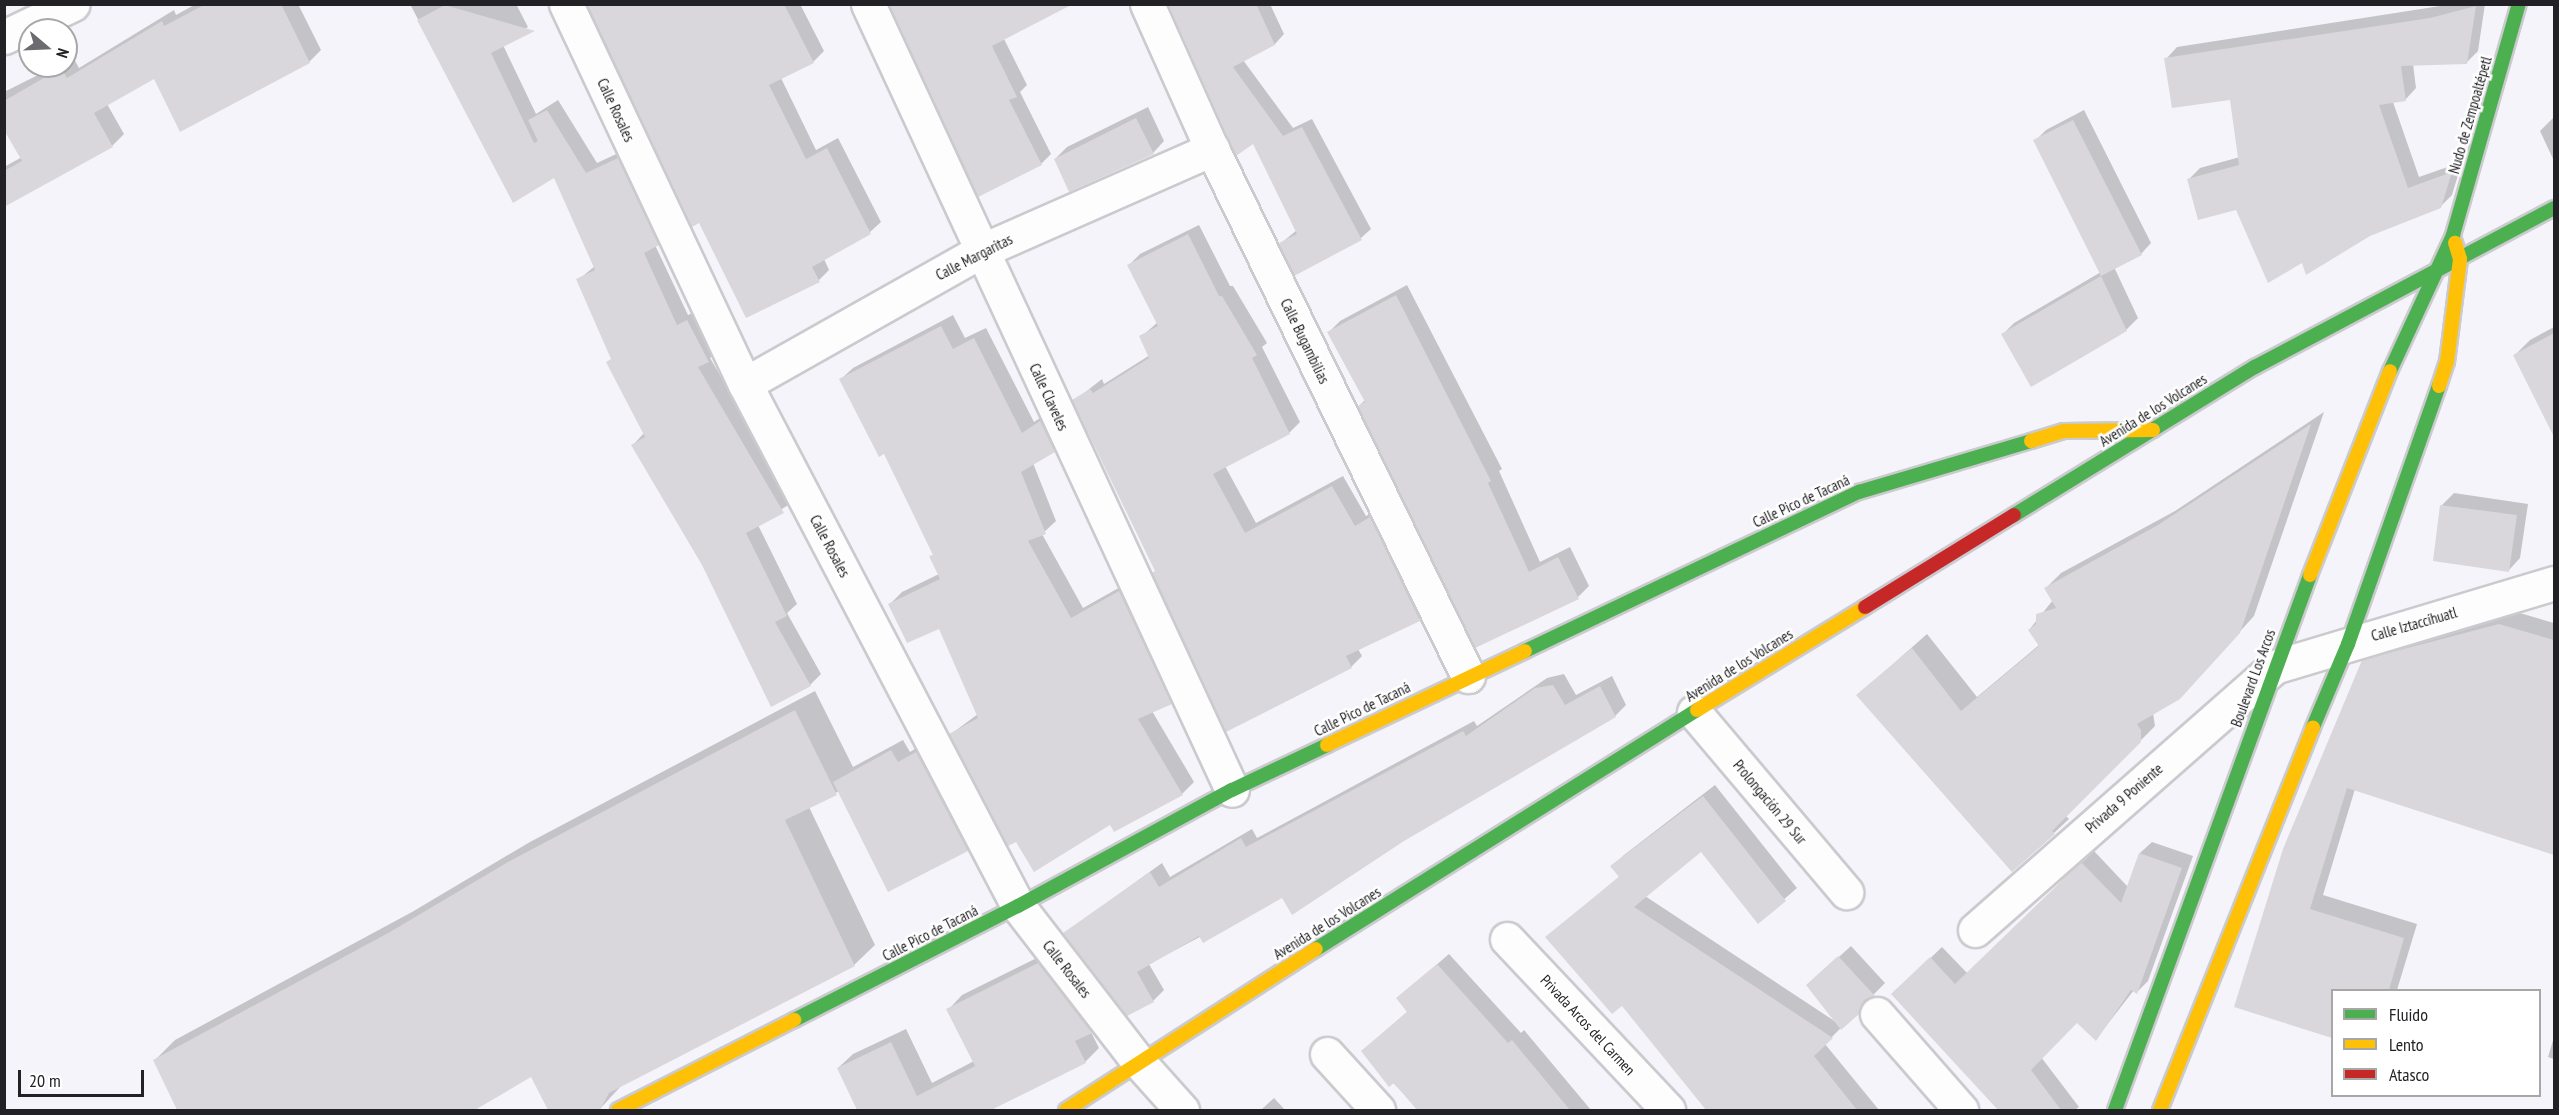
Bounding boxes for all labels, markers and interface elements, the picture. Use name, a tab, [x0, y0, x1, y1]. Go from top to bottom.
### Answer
north arrow	[18, 18, 78, 78]
text: N	[52, 46, 74, 61]
street label: Nudo de Zempoaltépetl	[2445, 54, 2495, 176]
street label: Calle Rosales	[593, 75, 639, 145]
street label: Calle Margaritas	[933, 230, 1015, 284]
street label: Calle Bugambilias	[1277, 296, 1333, 386]
street label: Calle Claveles	[1026, 360, 1072, 434]
street label: Avenida de los Volcanes	[2096, 370, 2210, 450]
street label: Calle Pico de Tacaná	[1750, 471, 1852, 531]
street label: Calle Rosales	[806, 512, 854, 580]
street label: Calle Iztaccíhuatl	[2369, 603, 2459, 645]
street label: Avenida de los Volcanes	[1682, 625, 1796, 705]
street label: Boulevard Los Arcos	[2227, 626, 2279, 730]
street label: Calle Pico de Tacaná	[1311, 678, 1413, 740]
street label: Prolongación 29 Sur	[1730, 756, 1810, 848]
street label: Privada 9 Poniente	[2082, 759, 2166, 837]
street label: Avenida de los Volcanes	[1270, 883, 1384, 963]
street label: Calle Pico de Tacaná	[879, 901, 981, 965]
street label: Calle Rosales	[1039, 937, 1095, 1001]
street label: Privada Arcos del Carmen	[1537, 971, 1639, 1079]
legend	[2331, 989, 2541, 1097]
text: Fluido	[2389, 1003, 2428, 1026]
text: Lento	[2389, 1033, 2424, 1056]
scale bar	[21, 1058, 147, 1096]
text: Atasco	[2389, 1063, 2429, 1086]
text: 20 m	[29, 1069, 61, 1092]

